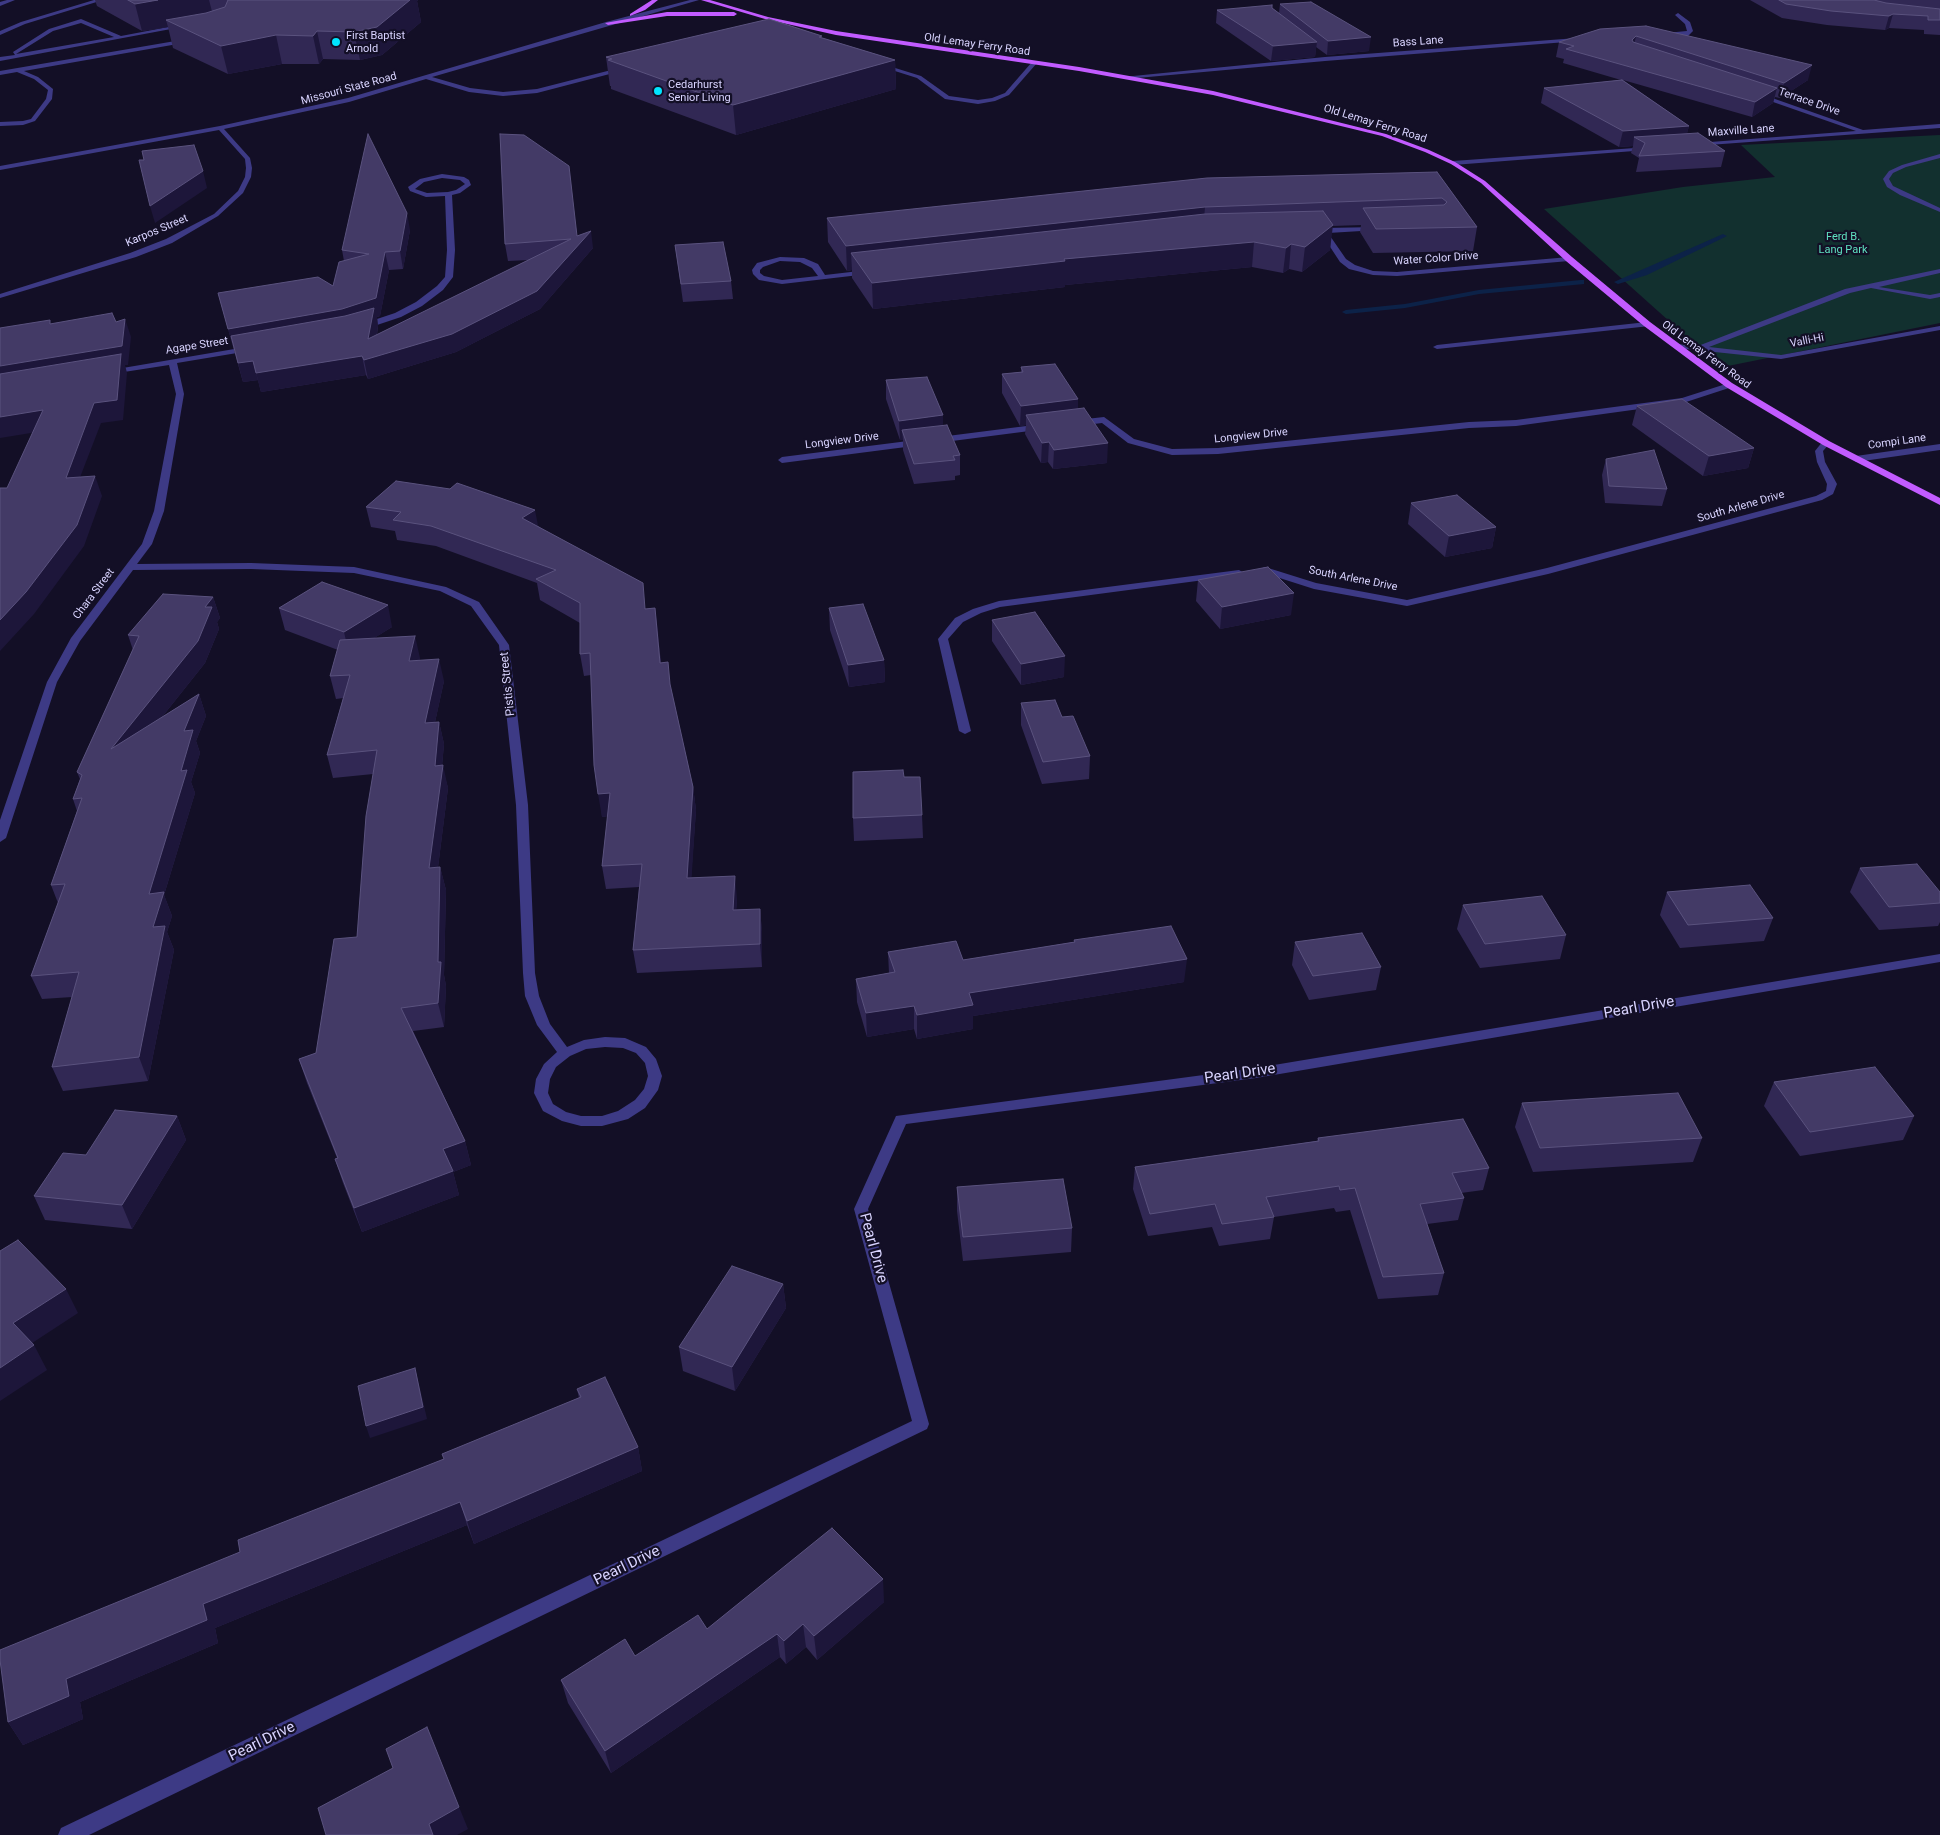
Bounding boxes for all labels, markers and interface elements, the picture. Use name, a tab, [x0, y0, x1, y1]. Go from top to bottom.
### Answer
place label: First Baptist Arnold	[346, 29, 405, 55]
street label: Old Lemay Ferry Road	[923, 31, 1031, 59]
street label: Bass Lane	[1392, 34, 1444, 50]
marker: First Baptist Arnold	[330, 36, 342, 48]
street label: Missouri State Road	[300, 70, 398, 108]
place label: Cedarhurst Senior Living	[668, 78, 731, 104]
marker: Cedarhurst Senior Living	[652, 85, 664, 97]
street label: Terrace Drive	[1777, 85, 1841, 119]
street label: Old Lemay Ferry Road	[1322, 102, 1428, 146]
street label: Maxville Lane	[1707, 122, 1775, 140]
street label: Karpos Street	[124, 212, 190, 250]
park label: Ferd B. Lang Park	[1818, 230, 1868, 256]
street label: Water Color Drive	[1393, 249, 1479, 269]
street label: Old Lemay Ferry Road	[1659, 318, 1753, 392]
street label: Valli-Hi	[1789, 331, 1825, 351]
street label: Agape Street	[165, 335, 229, 357]
street label: Longview Drive	[1214, 426, 1288, 446]
street label: Longview Drive	[804, 430, 880, 452]
street label: Compi Lane	[1867, 431, 1927, 453]
street label: South Arlene Drive	[1696, 488, 1786, 526]
street label: South Arlene Drive	[1308, 564, 1398, 594]
street label: Chara Street	[71, 566, 117, 622]
street label: Pistis Street	[497, 651, 519, 717]
street label: Pearl Drive	[1602, 993, 1676, 1023]
street label: Pearl Drive	[1203, 1060, 1277, 1088]
street label: Pearl Drive	[855, 1211, 891, 1285]
street label: Pearl Drive	[591, 1542, 663, 1590]
street label: Pearl Drive	[226, 1718, 298, 1766]

